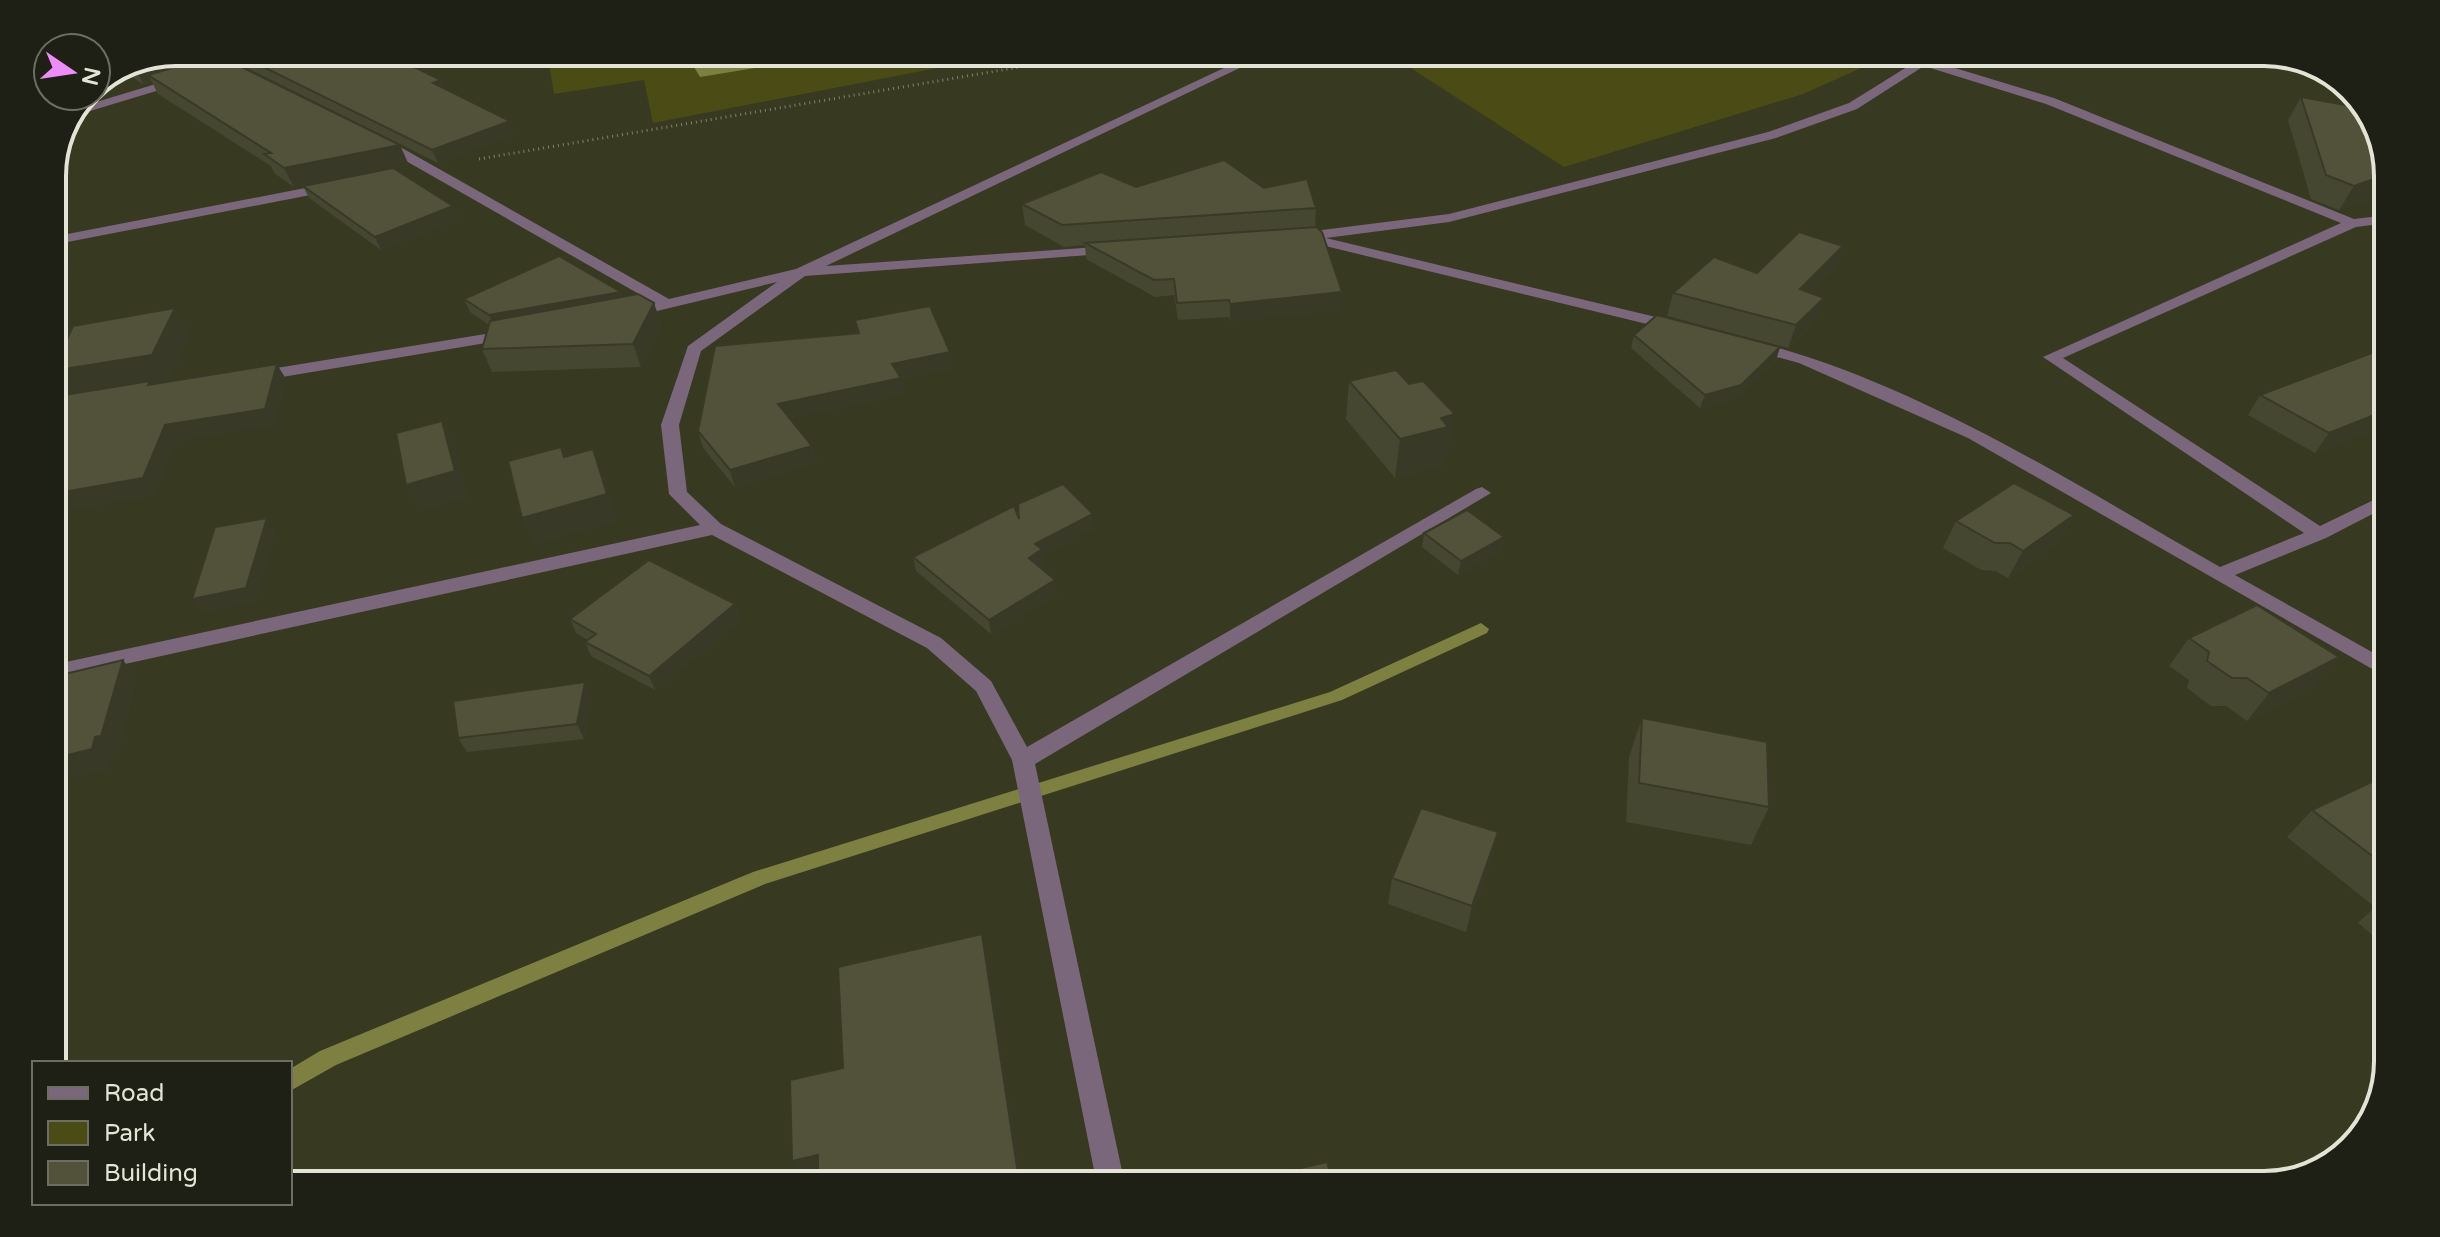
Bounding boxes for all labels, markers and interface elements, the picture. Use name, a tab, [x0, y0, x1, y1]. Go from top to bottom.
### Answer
north arrow	[32, 32, 112, 112]
text: N	[76, 65, 105, 88]
legend	[32, 1061, 292, 1205]
text: Road	[104, 1079, 164, 1108]
text: Park	[104, 1119, 155, 1148]
text: Building	[104, 1159, 198, 1188]

